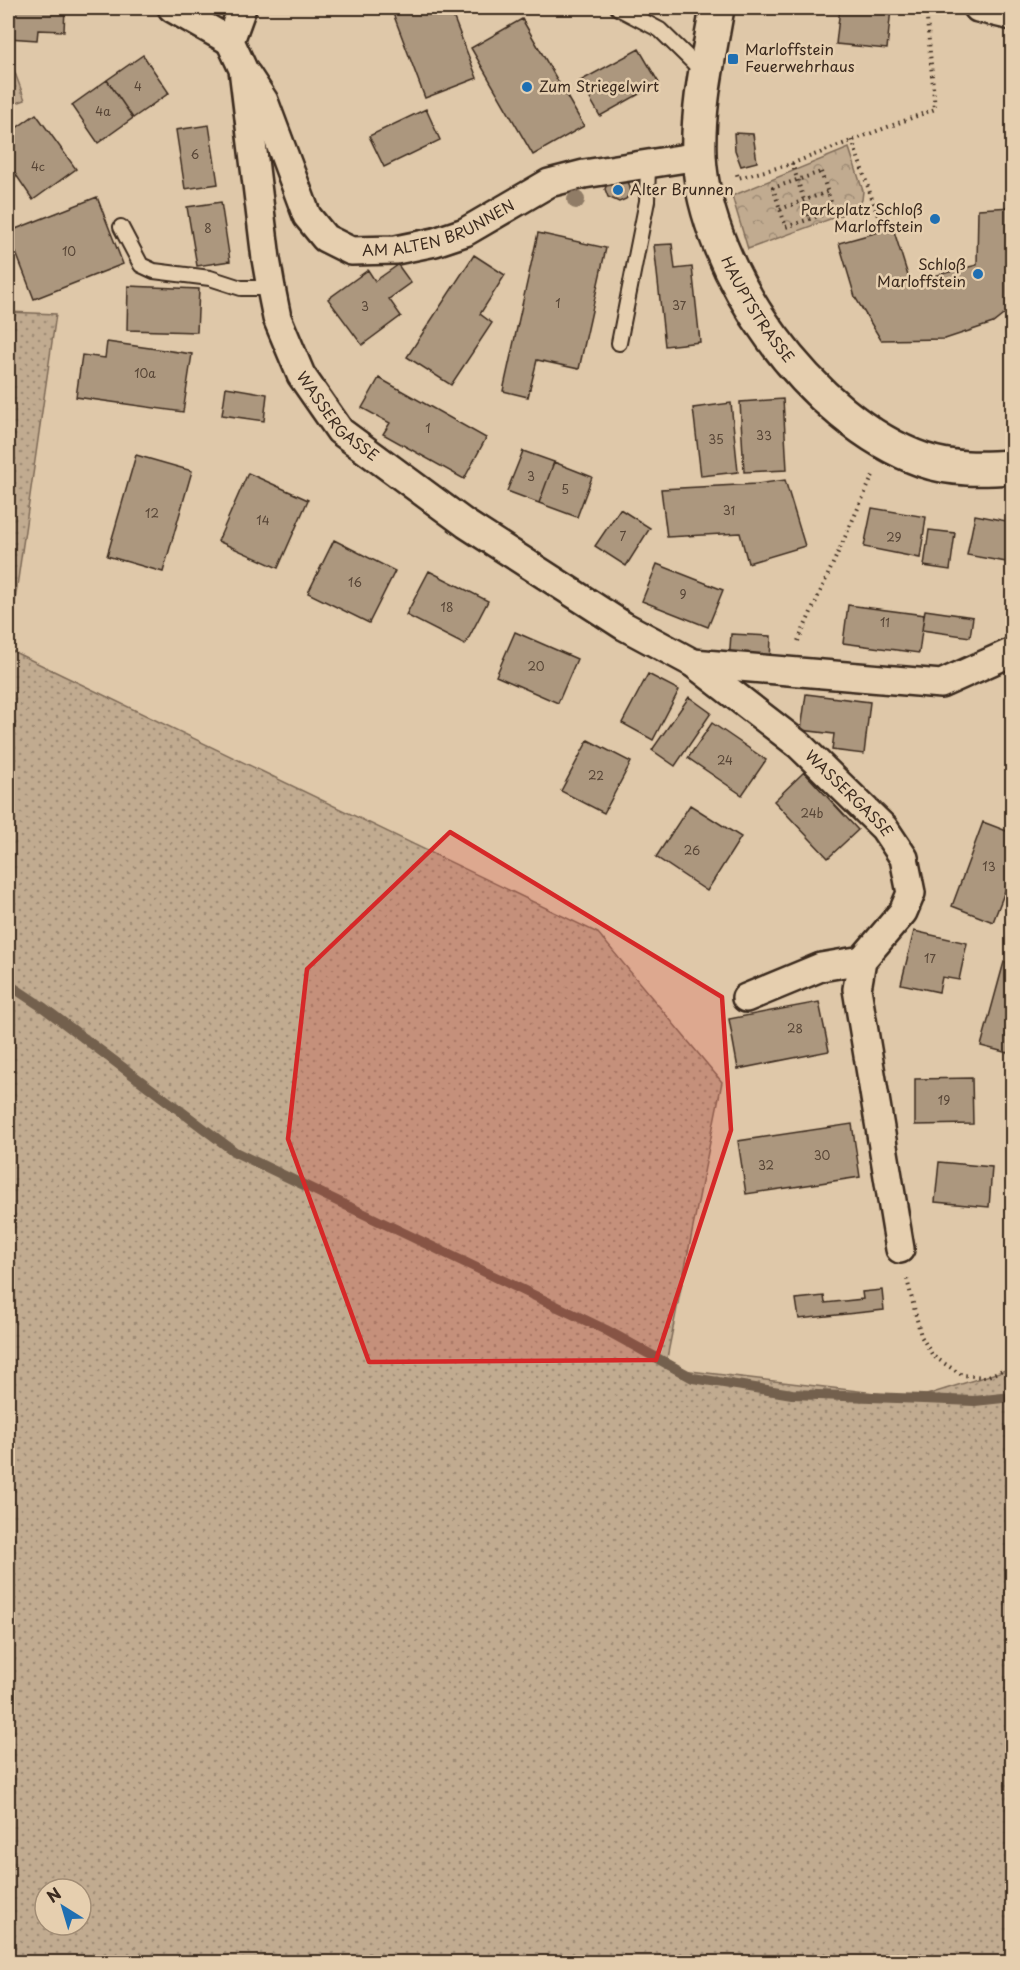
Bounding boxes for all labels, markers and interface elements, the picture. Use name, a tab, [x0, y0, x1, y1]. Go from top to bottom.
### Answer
place label: Marloffstein Feuerwehrhaus	[745, 37, 855, 77]
marker: Marloffstein Feuerwehrhaus	[726, 52, 740, 66]
place label: Zum Striegelwirt	[539, 74, 659, 97]
house number: 4	[134, 77, 142, 95]
marker: Zum Striegelwirt	[520, 80, 534, 94]
house number: 4a	[95, 102, 111, 120]
house number: 6	[191, 145, 199, 163]
house number: 4c	[31, 157, 45, 175]
place label: Alter Brunnen	[630, 177, 734, 200]
marker: Alter Brunnen	[611, 183, 625, 197]
street label: AM ALTEN BRUNNEN	[362, 193, 518, 261]
place label: Parkplatz Schloß Marloffstein	[801, 197, 923, 237]
marker: Parkplatz Schloß Marloffstein	[928, 212, 942, 226]
house number: 8	[204, 219, 212, 237]
house number: 10	[62, 242, 76, 260]
street label: HAUPTSTRASSE	[716, 252, 800, 367]
place label: Schloß Marloffstein	[877, 252, 966, 292]
marker: Schloß Marloffstein	[971, 267, 985, 281]
house number: 1	[555, 294, 561, 312]
house number: 37	[672, 296, 687, 314]
house number: 3	[361, 297, 369, 315]
house number: 10a	[134, 364, 156, 382]
street label: WASSERGASSE	[292, 366, 384, 466]
house number: 1	[425, 419, 431, 437]
house number: 33	[756, 426, 772, 444]
house number: 35	[708, 430, 724, 448]
house number: 3	[527, 467, 535, 485]
house number: 5	[561, 480, 569, 498]
house number: 31	[723, 501, 735, 519]
house number: 12	[145, 504, 159, 522]
house number: 14	[256, 511, 270, 529]
house number: 7	[620, 527, 627, 545]
house number: 29	[886, 528, 902, 546]
house number: 16	[348, 573, 362, 591]
house number: 9	[679, 585, 687, 603]
house number: 18	[441, 598, 453, 616]
house number: 11	[880, 613, 890, 631]
house number: 20	[527, 657, 545, 675]
street label: WASSERGASSE	[800, 744, 900, 841]
house number: 24	[717, 751, 733, 769]
house number: 22	[588, 766, 604, 784]
house number: 24b	[800, 804, 824, 822]
house number: 26	[684, 841, 700, 859]
house number: 13	[982, 857, 996, 875]
house number: 17	[924, 949, 936, 967]
house number: 28	[787, 1019, 803, 1037]
house number: 19	[938, 1091, 950, 1109]
house number: 30	[814, 1146, 831, 1164]
house number: 32	[758, 1156, 774, 1174]
north arrow	[33, 1877, 93, 1937]
text: N	[41, 1881, 66, 1908]

